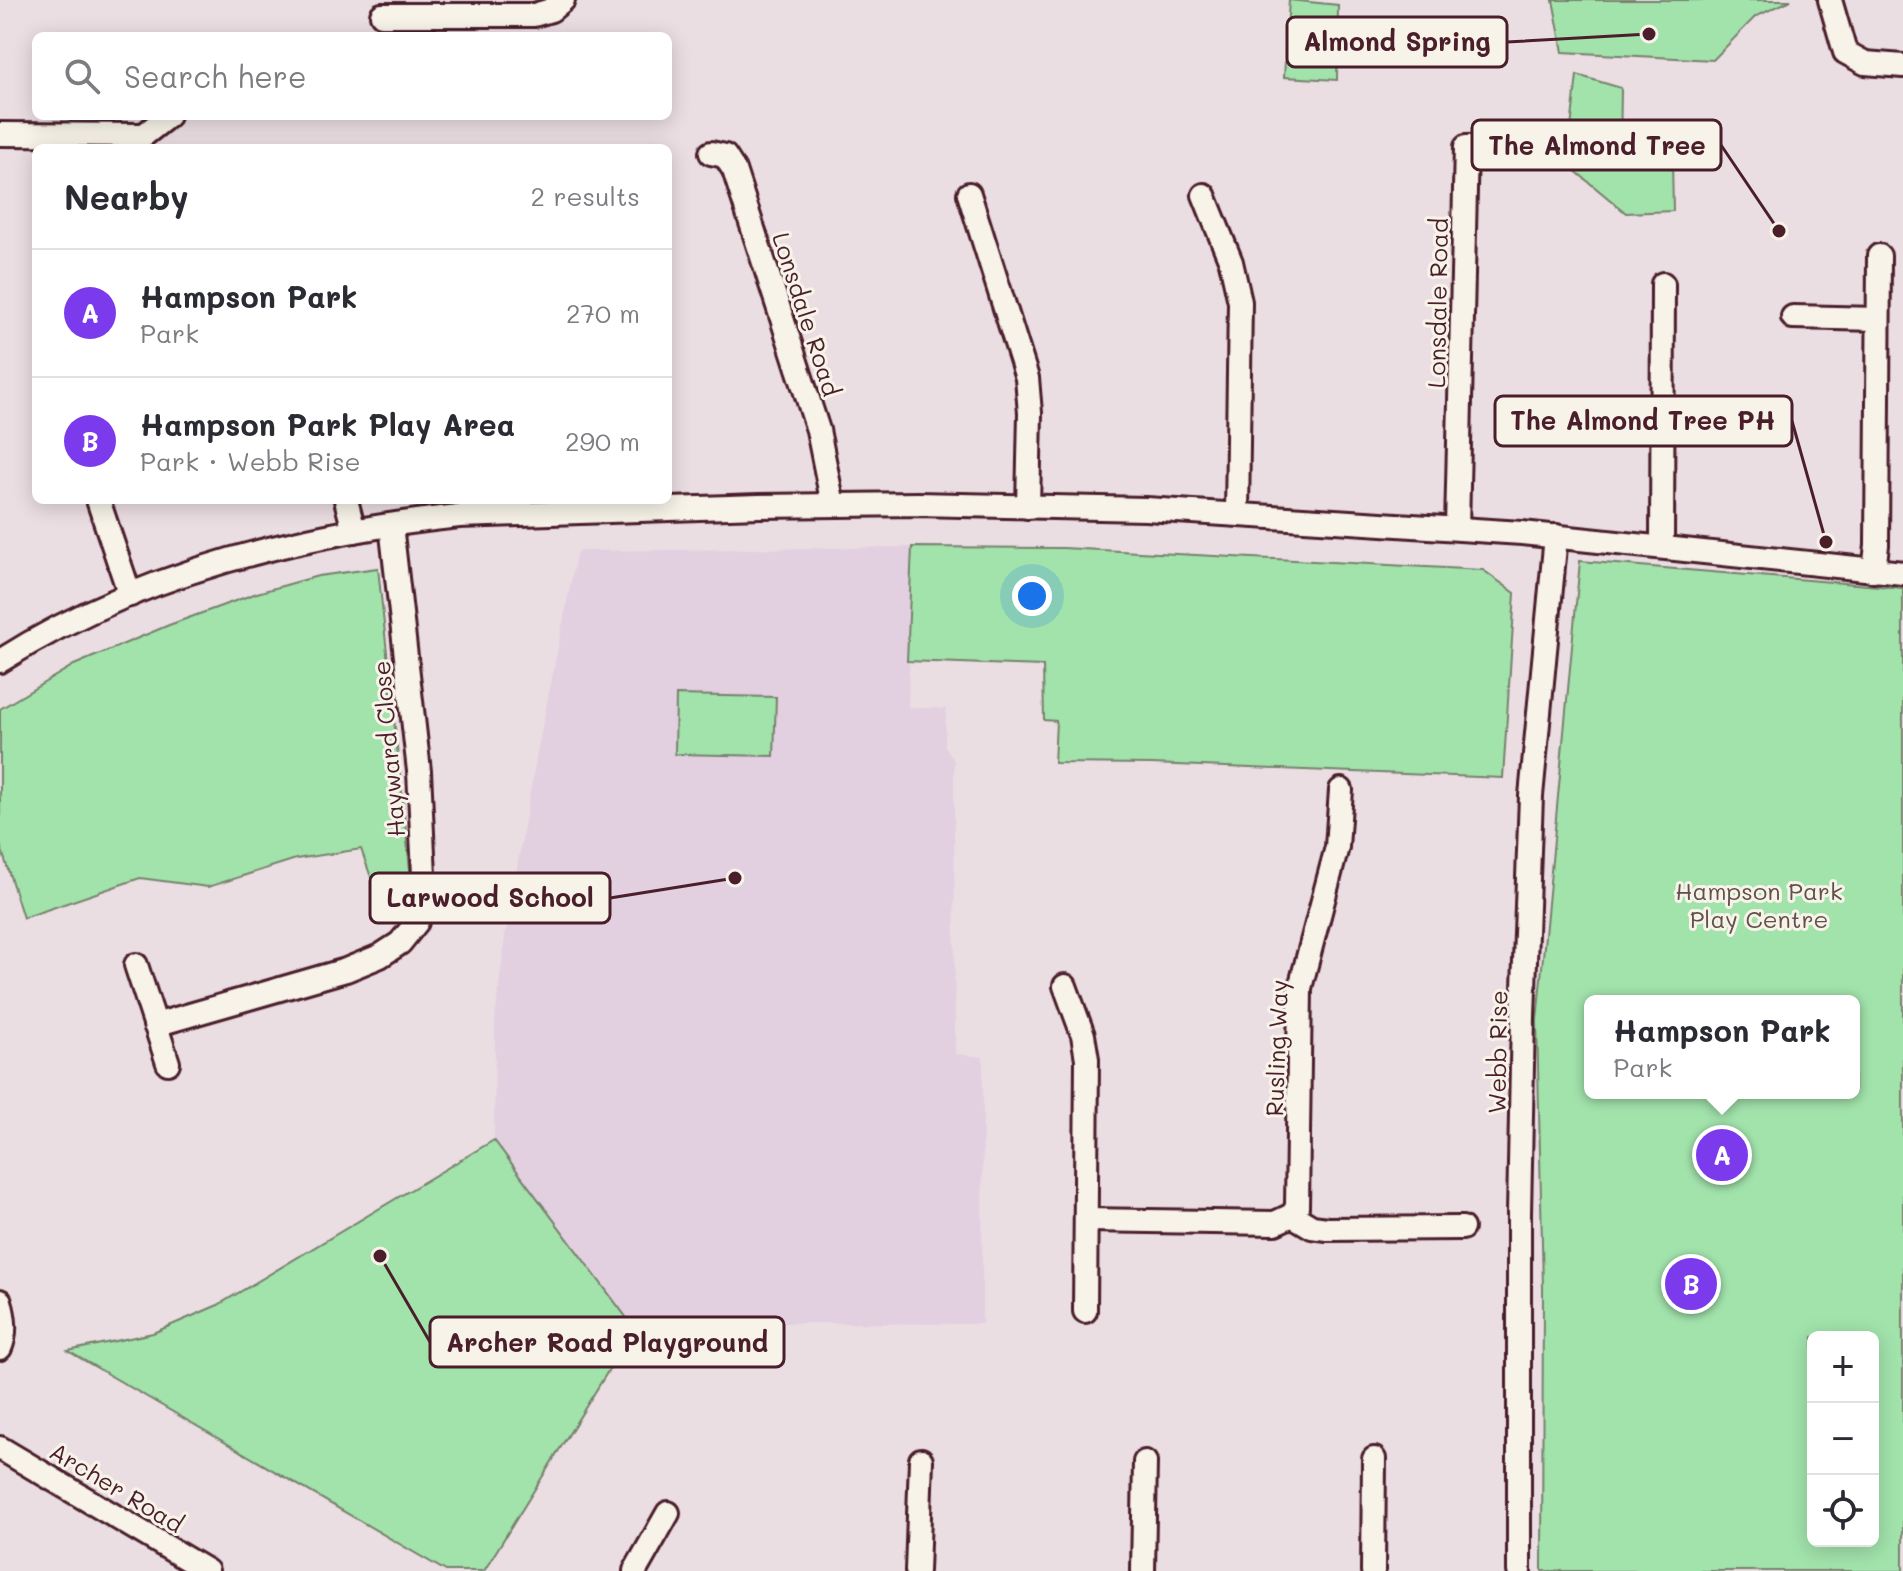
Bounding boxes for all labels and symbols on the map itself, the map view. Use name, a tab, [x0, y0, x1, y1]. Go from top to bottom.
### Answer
callout: Almond Spring	[1287, 17, 1507, 67]
text: Almond Spring	[1303, 24, 1491, 58]
callout: The Almond Tree	[1472, 120, 1721, 170]
text: The Almond Tree	[1488, 128, 1706, 162]
street label: Lonsdale Road	[1420, 218, 1454, 388]
street label: Lonsdale Road	[766, 228, 848, 400]
callout: The Almond Tree PH	[1495, 396, 1792, 446]
text: The Almond Tree PH	[1510, 403, 1776, 437]
your location	[1012, 576, 1052, 616]
street label: Hayward Close	[365, 659, 411, 839]
callout: Larwood School	[370, 873, 610, 923]
park label: Hampson Park Play Centre	[1675, 875, 1843, 934]
text: Larwood School	[386, 880, 594, 914]
street label: Rusling Way	[1258, 979, 1294, 1117]
street label: Webb Rise	[1480, 990, 1514, 1114]
pin: A	[1696, 1125, 1748, 1185]
pin: B	[1665, 1254, 1717, 1314]
callout: Archer Road Playground	[430, 1317, 784, 1367]
text: Archer Road Playground	[446, 1325, 768, 1359]
street label: Archer Road	[44, 1435, 190, 1539]

